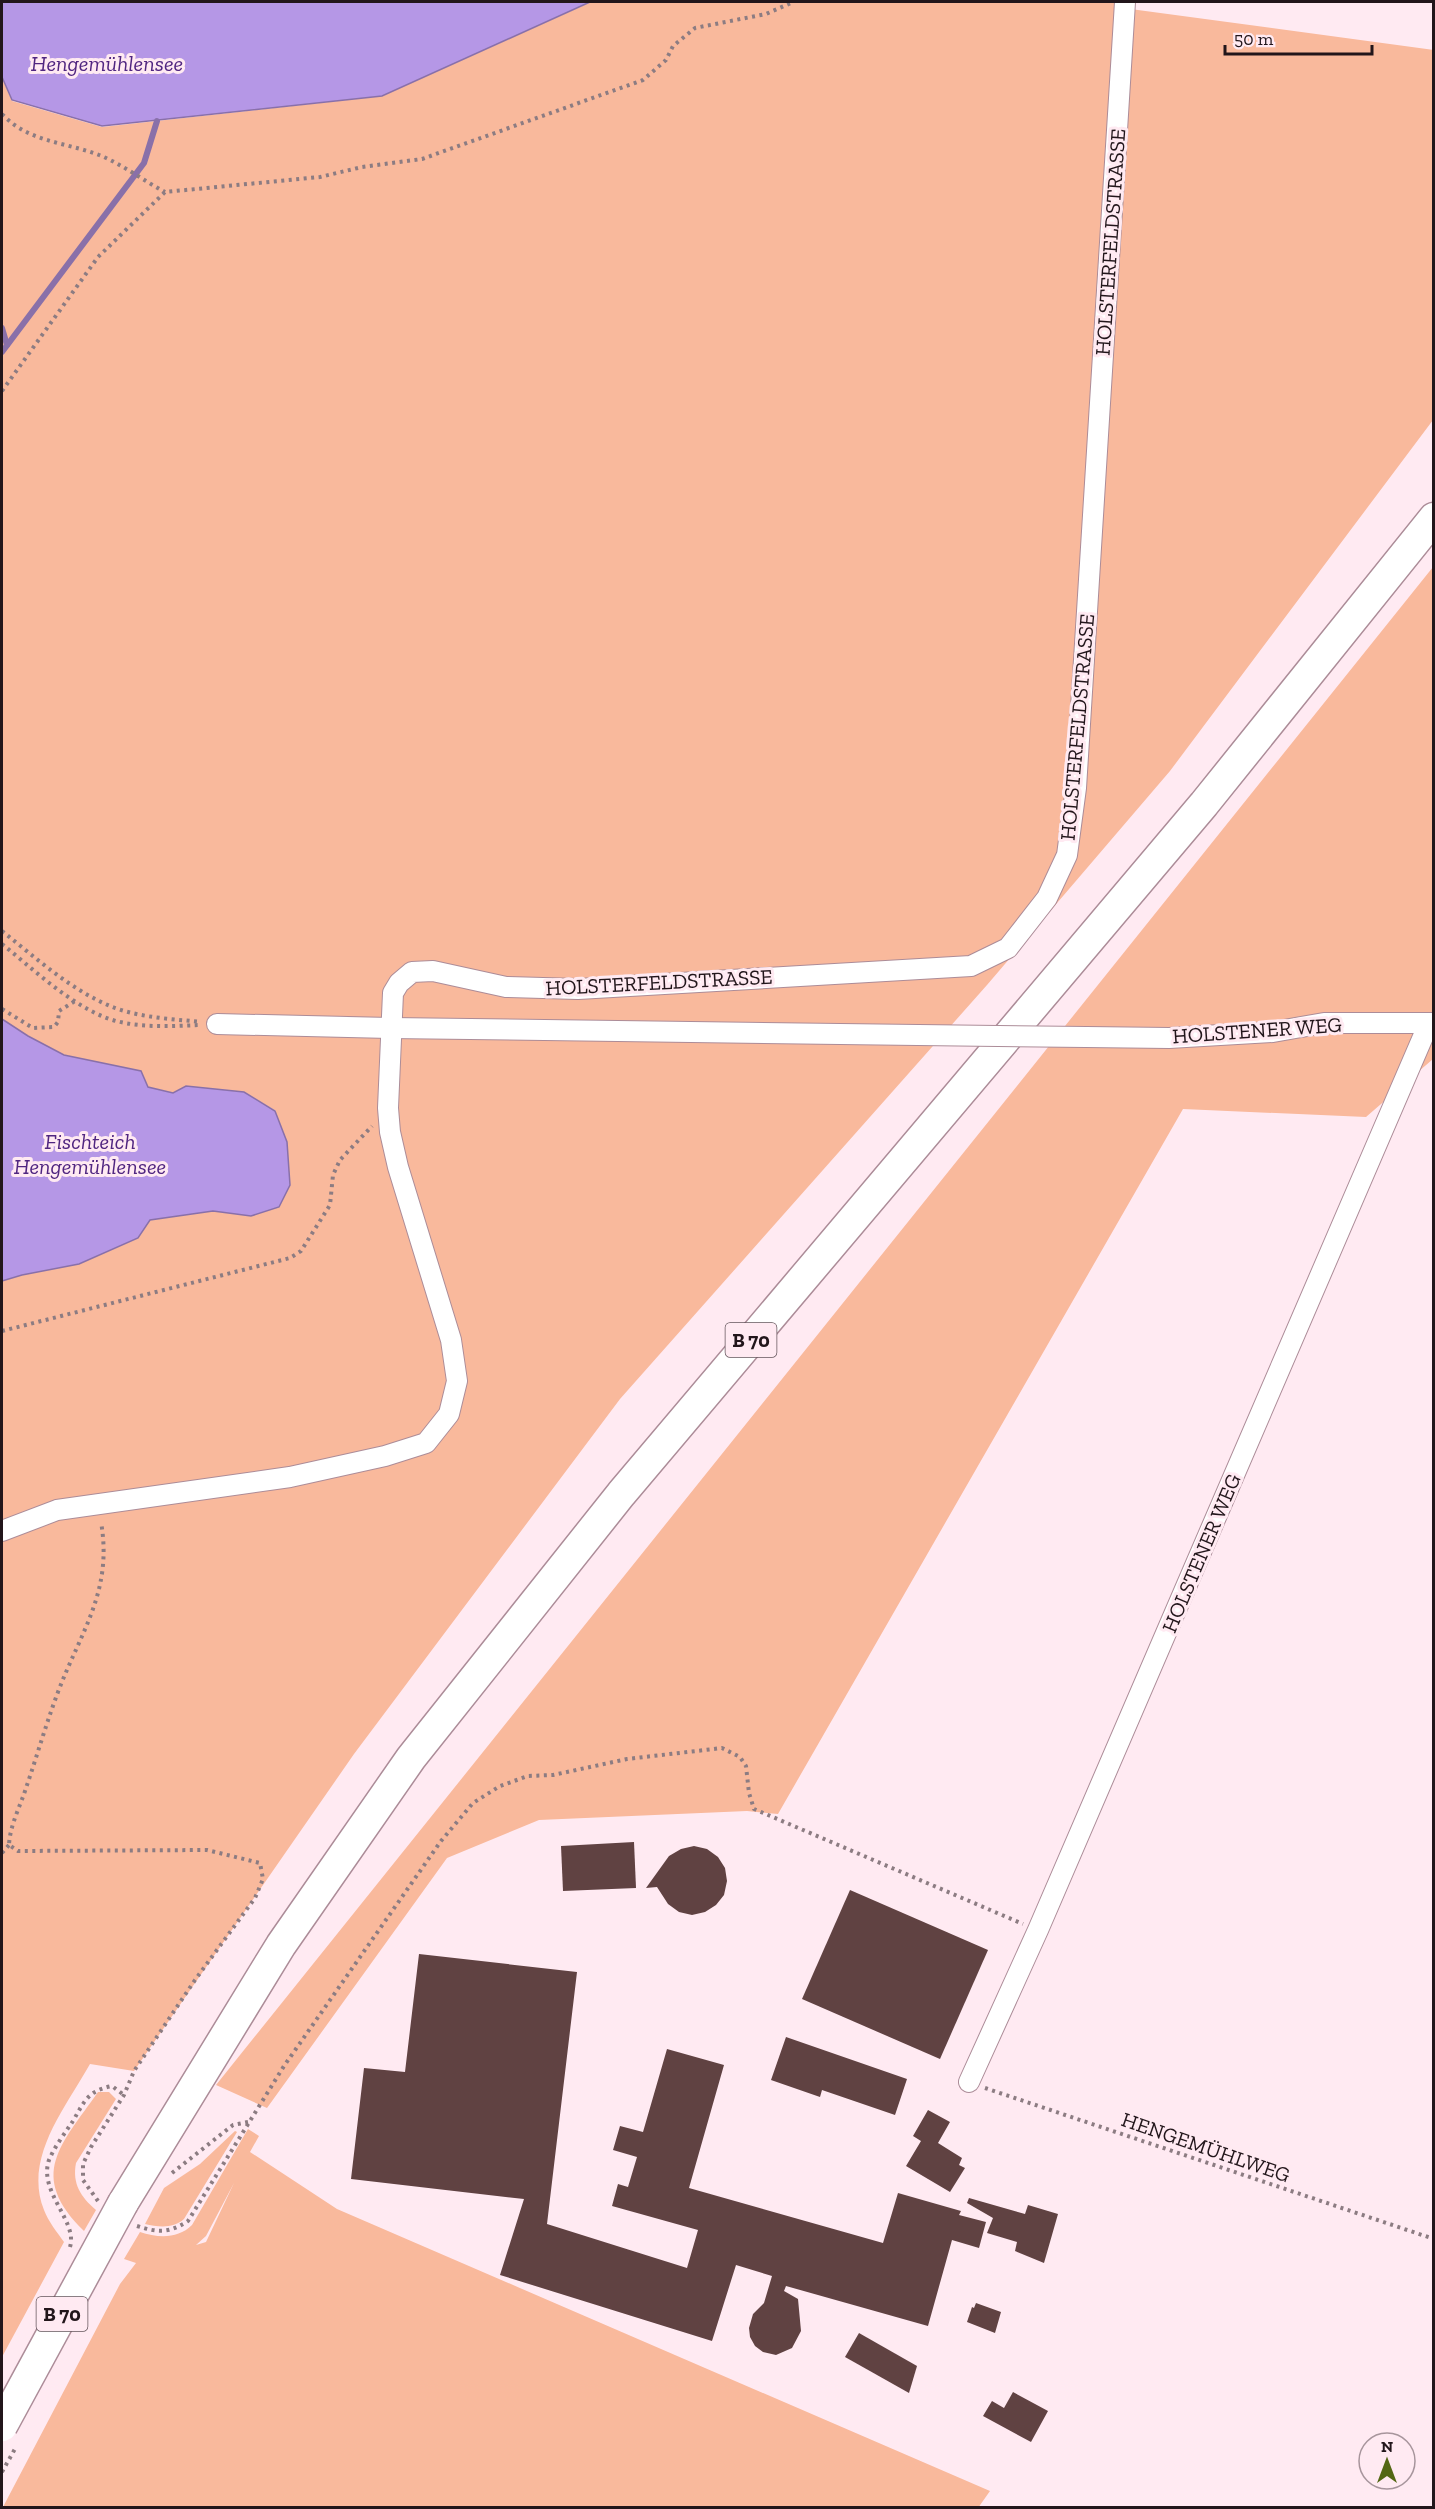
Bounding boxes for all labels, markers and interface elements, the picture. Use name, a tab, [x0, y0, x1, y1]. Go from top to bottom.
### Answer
scale bar	[1225, 18, 1372, 56]
text: 50 m	[1234, 28, 1274, 50]
water label: Hengemühlensee	[31, 50, 183, 77]
street label: HOLSTERFELDSTRASSE	[1090, 128, 1130, 356]
street label: HOLSTERFELDSTRASSE	[1055, 613, 1099, 841]
street label: HOLSTERFELDSTRASSE	[545, 964, 773, 1000]
street label: HOLSTENER WEG	[1171, 1012, 1343, 1048]
water label: Fischteich Hengemühlensee	[14, 1128, 166, 1180]
road number: B 70	[726, 1323, 777, 1357]
street label: HOLSTENER WEG	[1156, 1470, 1246, 1636]
street label: HENGEMÜHLWEG	[1118, 2106, 1294, 2188]
road number: B 70	[36, 2297, 88, 2331]
north arrow	[1357, 2431, 1417, 2491]
text: N	[1381, 2437, 1393, 2456]

